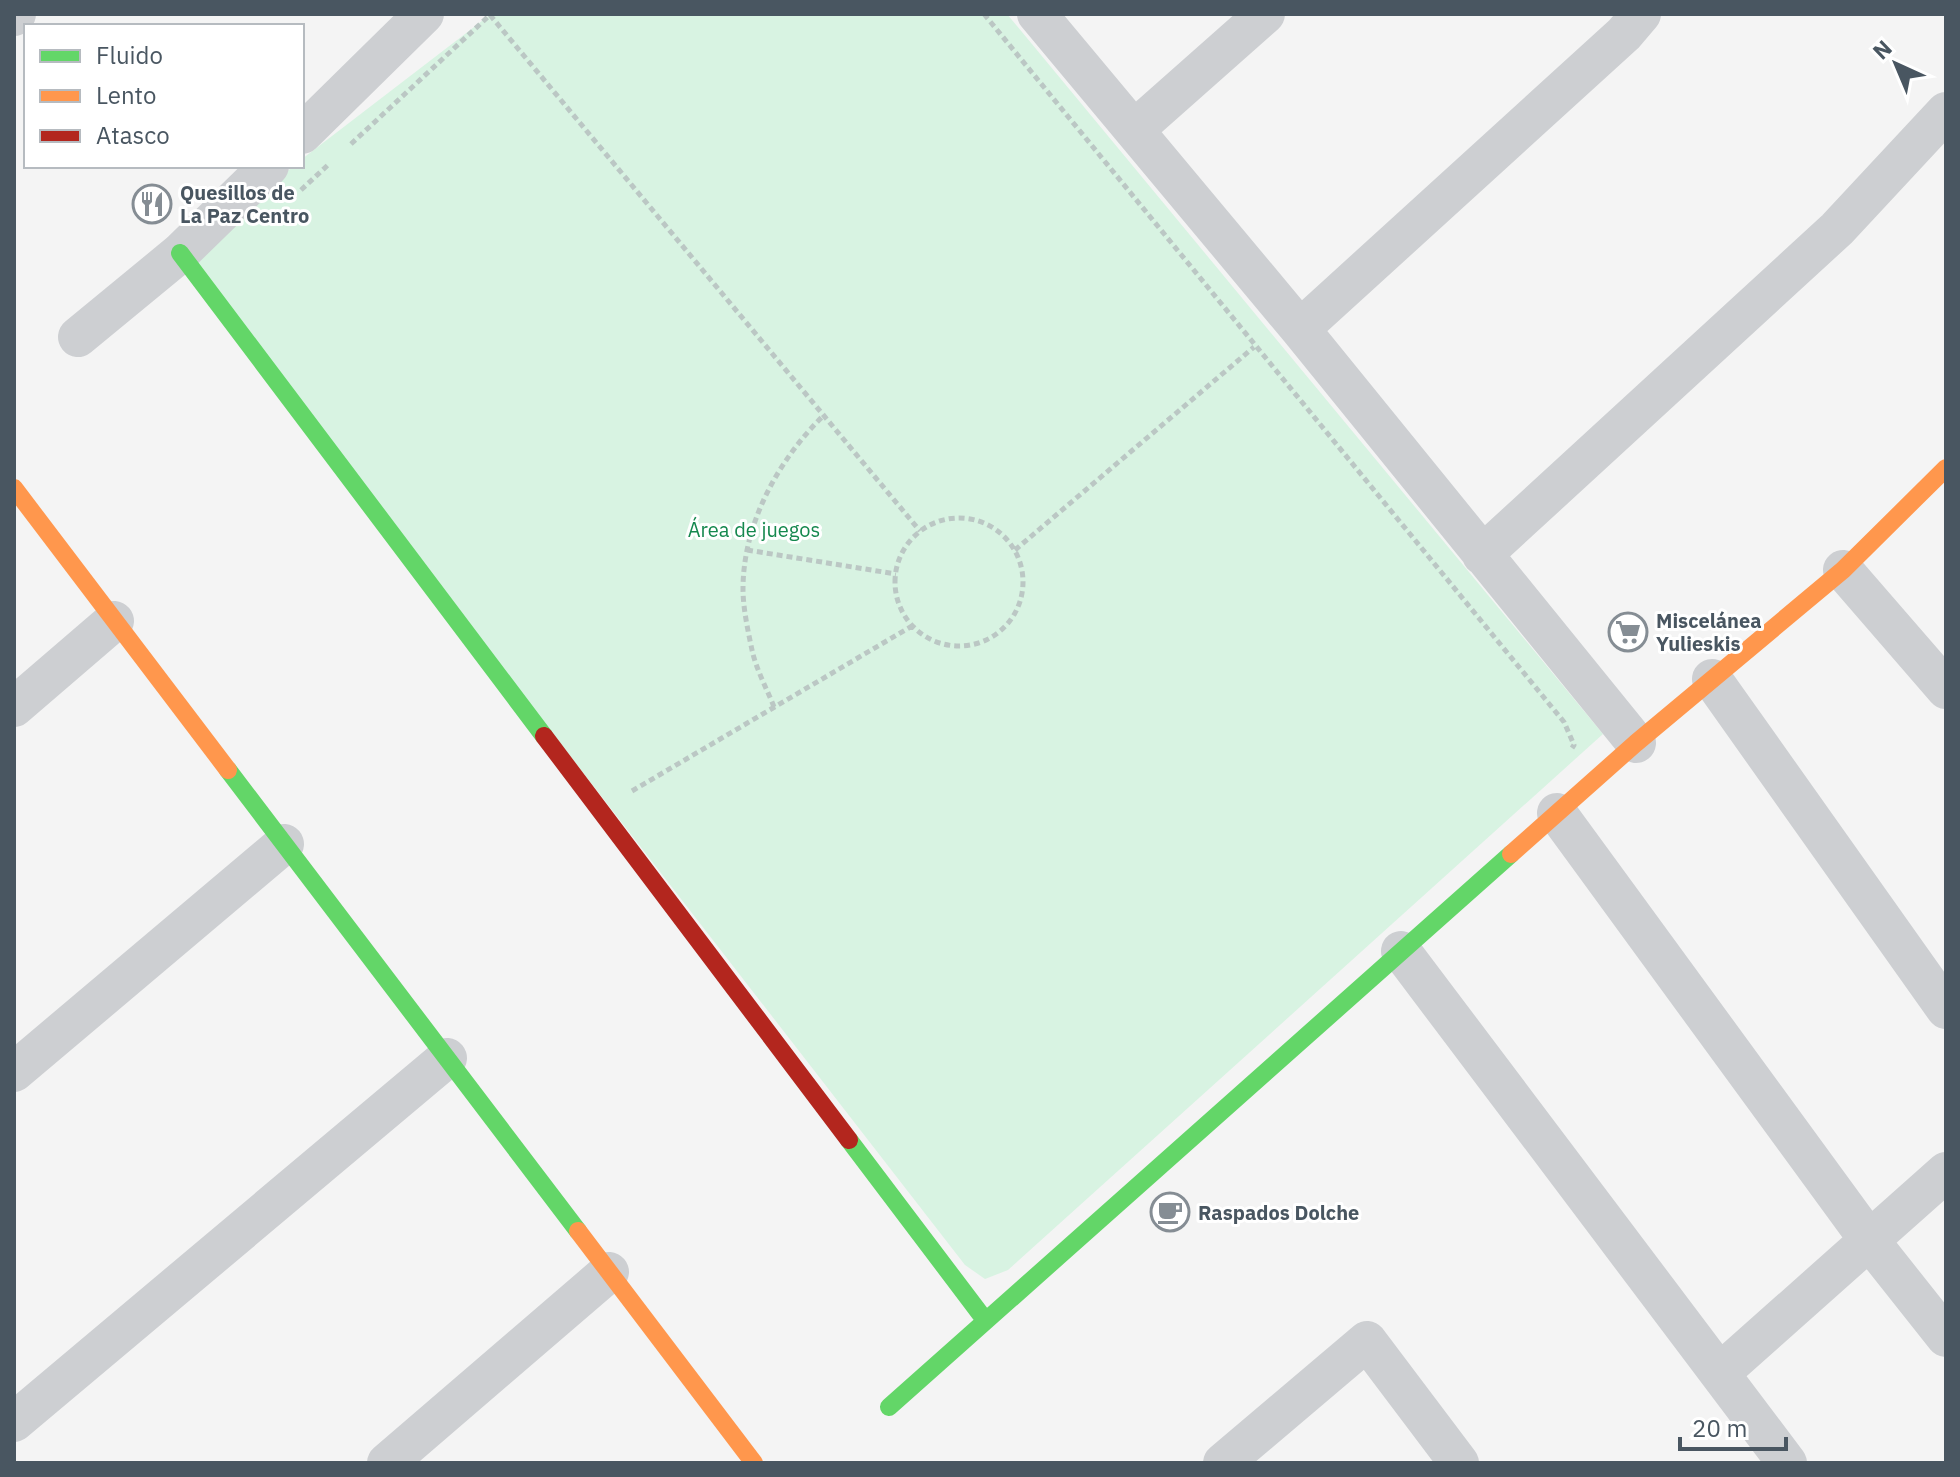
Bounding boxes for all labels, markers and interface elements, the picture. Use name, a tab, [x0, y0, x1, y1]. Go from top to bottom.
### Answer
legend	[24, 24, 304, 168]
north arrow	[1856, 24, 1936, 104]
text: N	[1866, 33, 1898, 65]
text: Fluido	[96, 39, 163, 71]
text: Lento	[96, 79, 156, 111]
text: Atasco	[96, 119, 170, 151]
place label: Quesillos de La Paz Centro	[180, 179, 309, 229]
restaurant icon: Quesillos de La Paz Centro	[131, 183, 173, 225]
park label: Área de juegos	[688, 516, 820, 543]
place label: Miscelánea Yulieskis	[1656, 607, 1762, 657]
supermarket icon: Miscelánea Yulieskis	[1607, 611, 1649, 653]
cafe icon: Raspados Dolche	[1149, 1191, 1191, 1233]
place label: Raspados Dolche	[1198, 1199, 1359, 1226]
scale bar	[1680, 1401, 1786, 1451]
text: 20 m	[1692, 1412, 1747, 1444]

